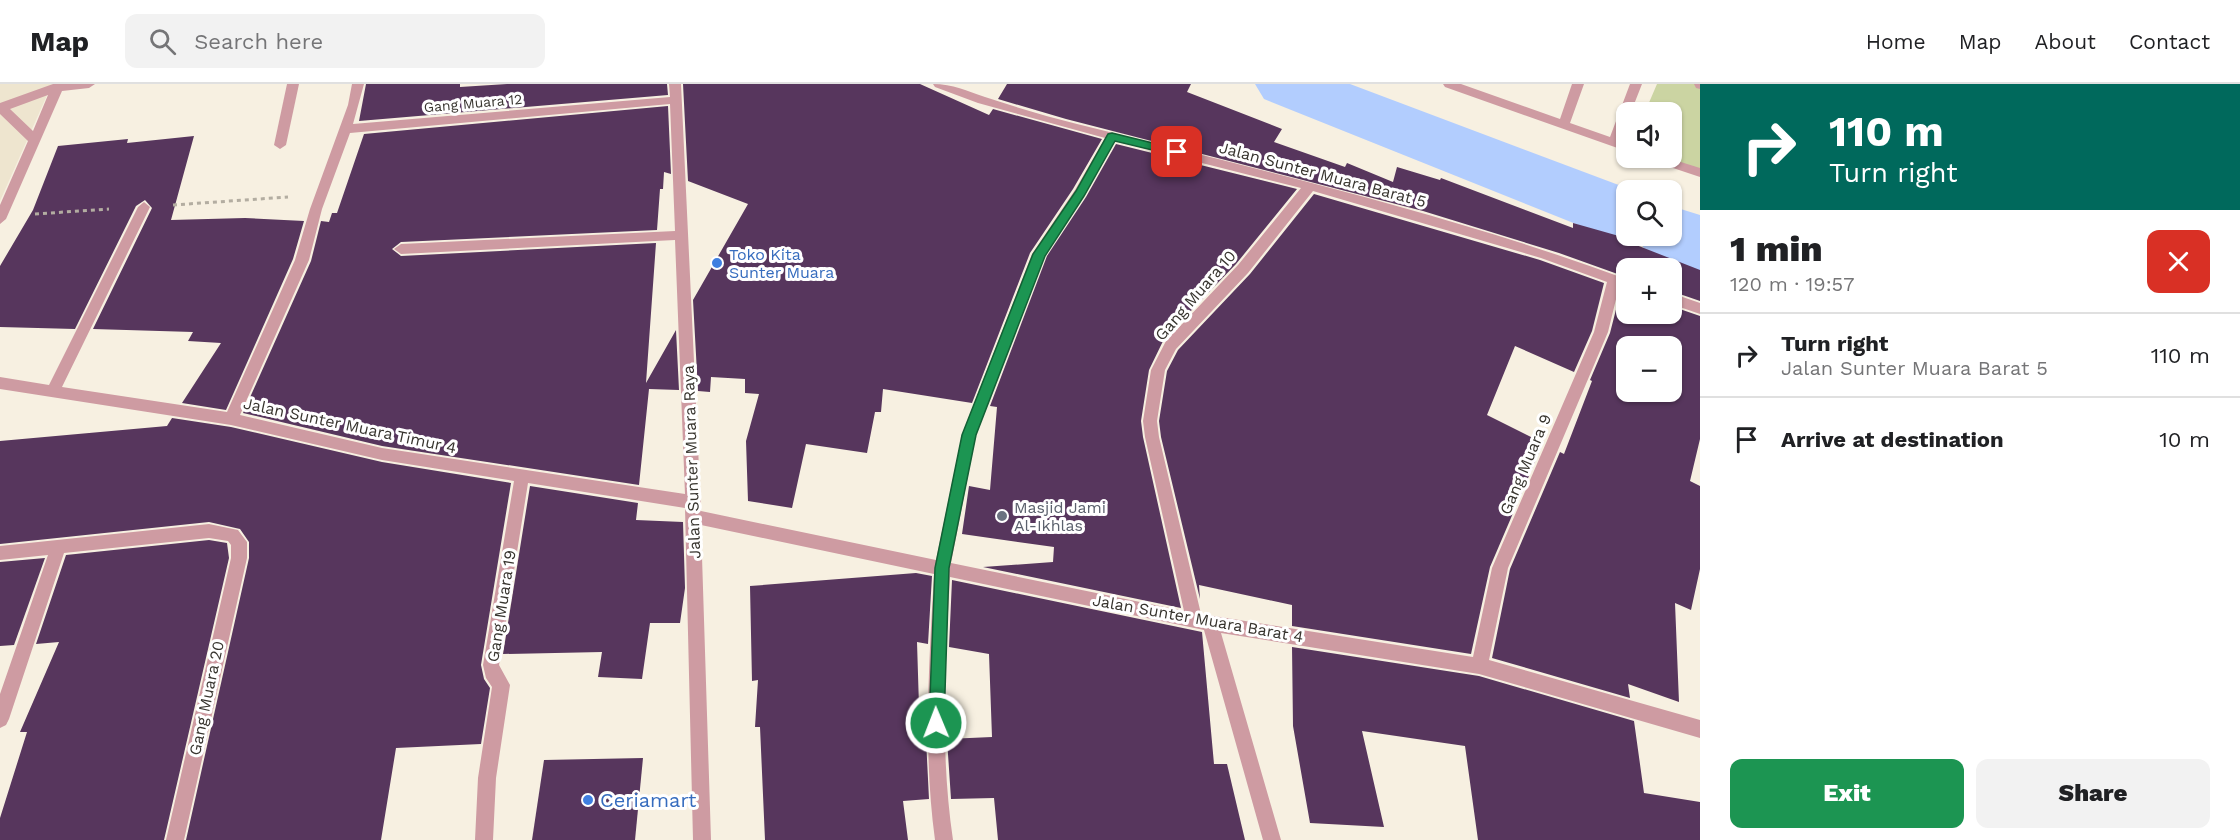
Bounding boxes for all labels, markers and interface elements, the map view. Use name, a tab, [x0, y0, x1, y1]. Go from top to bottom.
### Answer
search box	[125, 14, 545, 68]
text: Map	[30, 25, 89, 58]
icon: search	[146, 25, 179, 58]
text: Search here	[194, 29, 323, 54]
text: Home	[1866, 29, 1926, 54]
text: Map	[1959, 29, 2002, 54]
text: About	[2035, 29, 2096, 54]
text: Contact	[2129, 29, 2210, 54]
street label: Gang Muara 12	[423, 91, 523, 115]
map controls	[1616, 102, 1682, 402]
button: sound	[1616, 102, 1682, 168]
text: 110 m	[1829, 107, 1944, 156]
icon: right	[1730, 108, 1808, 186]
pin	[1151, 126, 1202, 177]
icon: arrive	[1160, 135, 1193, 168]
street label: Jalan Sunter Muara Barat 5	[1217, 138, 1428, 211]
text: Turn right	[1829, 157, 1958, 189]
button: search	[1616, 180, 1682, 246]
text: 1 min	[1730, 228, 1823, 270]
button: close	[2147, 230, 2210, 293]
place label: Toko Kita Sunter Muara	[729, 245, 834, 282]
street label: Gang Muara 10	[1151, 246, 1240, 344]
marker: Toko Kita Sunter Muara	[710, 256, 724, 270]
button: +	[1616, 258, 1682, 324]
text: 120 m · 19:57	[1730, 272, 1854, 296]
text: Turn right	[1781, 331, 1888, 356]
button: −	[1616, 336, 1682, 402]
icon: right	[1730, 339, 1763, 372]
text: 110 m	[2151, 343, 2210, 368]
text: Jalan Sunter Muara Barat 5	[1781, 356, 2048, 380]
street label: Jalan Sunter Muara Raya	[679, 365, 704, 559]
street label: Jalan Sunter Muara Timur 4	[242, 394, 458, 457]
street label: Gang Muara 9	[1496, 411, 1555, 517]
icon: arrive	[1730, 423, 1763, 456]
text: Arrive at destination	[1781, 427, 2004, 452]
text: 10 m	[2159, 427, 2210, 452]
place label: Masjid Jami Al-Ikhlas	[1014, 498, 1106, 535]
marker: Masjid Jami Al-Ikhlas	[995, 509, 1009, 523]
street label: Gang Muara 19	[483, 549, 520, 663]
street label: Jalan Sunter Muara Barat 4	[1091, 591, 1305, 646]
street label: Gang Muara 20	[185, 639, 228, 757]
position arrow	[904, 691, 968, 755]
button: Exit	[1730, 759, 1964, 828]
button: Share	[1976, 759, 2210, 828]
place label: Ceriamart	[600, 788, 697, 812]
marker: Ceriamart	[581, 793, 595, 807]

